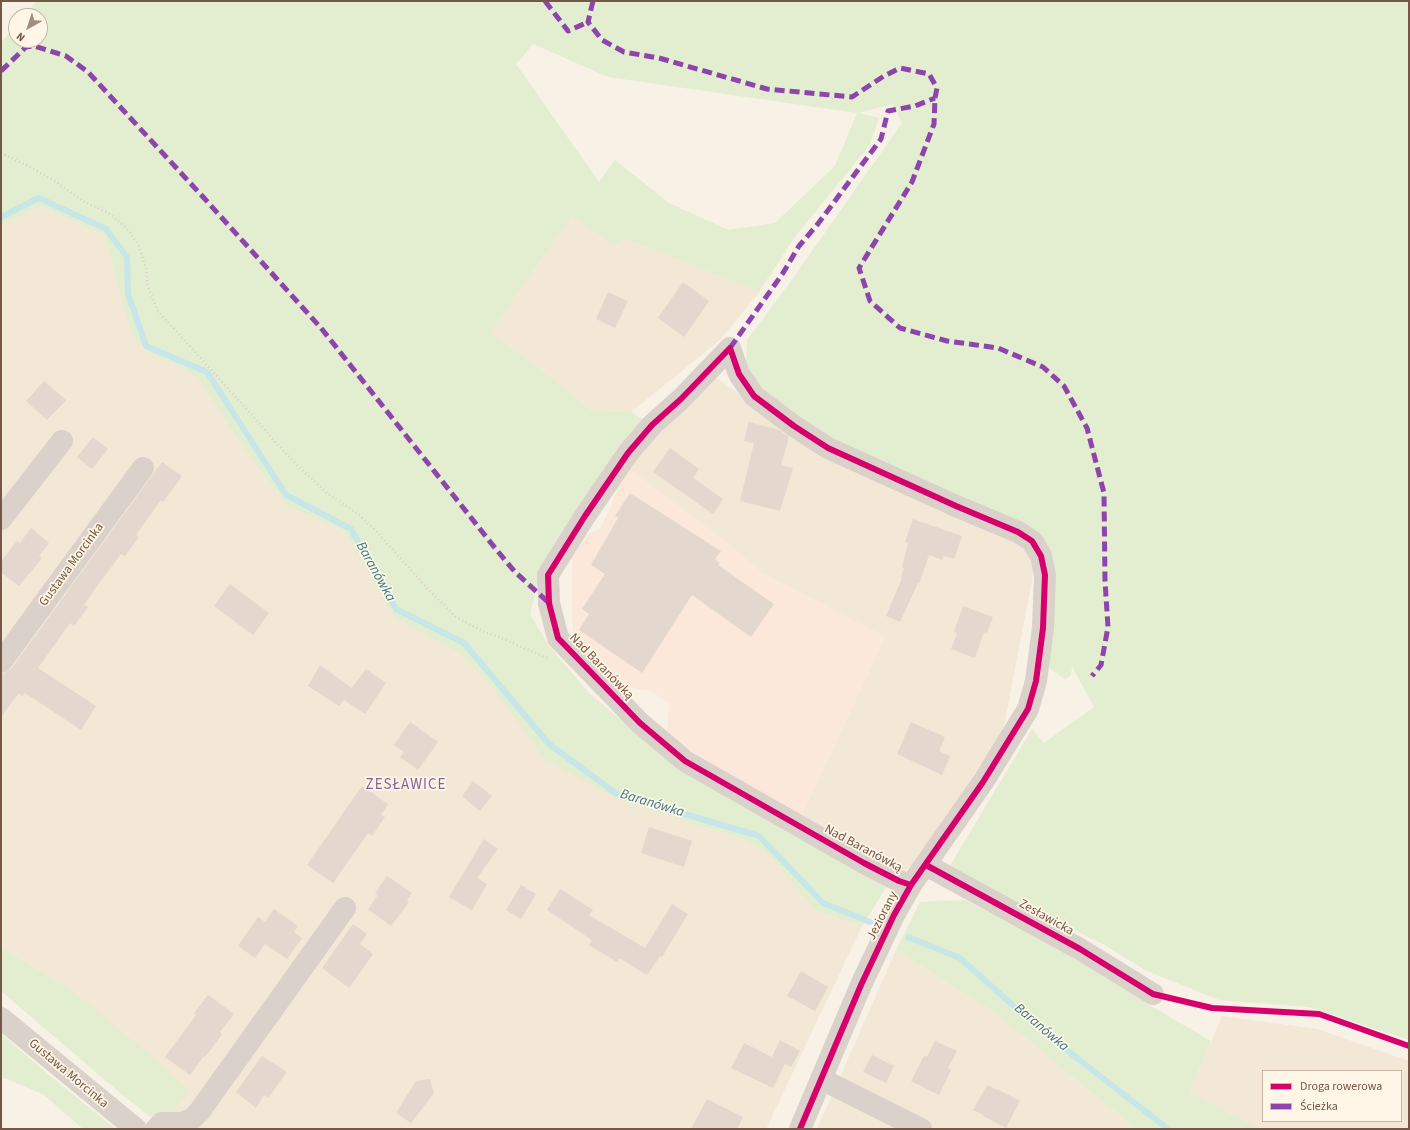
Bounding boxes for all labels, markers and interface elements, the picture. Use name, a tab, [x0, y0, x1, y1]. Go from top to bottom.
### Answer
north arrow	[8, 8, 48, 48]
text: N	[13, 29, 28, 45]
street label: Gustawa Morcinka	[37, 520, 107, 610]
water label: Baranówka	[352, 539, 398, 605]
street label: Nad Baranówką	[566, 631, 636, 703]
district label: ZESŁAWICE	[366, 777, 446, 795]
water label: Baranówka	[618, 786, 686, 822]
street label: Nad Baranówką	[821, 822, 905, 876]
street label: Jeziorany	[864, 889, 902, 943]
street label: Zesławicka	[1016, 897, 1076, 939]
water label: Baranówka	[1010, 1000, 1072, 1056]
street label: Gustawa Morcinka	[25, 1036, 111, 1112]
legend	[1262, 1070, 1402, 1122]
text: Droga rowerowa	[1300, 1078, 1382, 1095]
text: Ścieżka	[1300, 1098, 1338, 1115]

